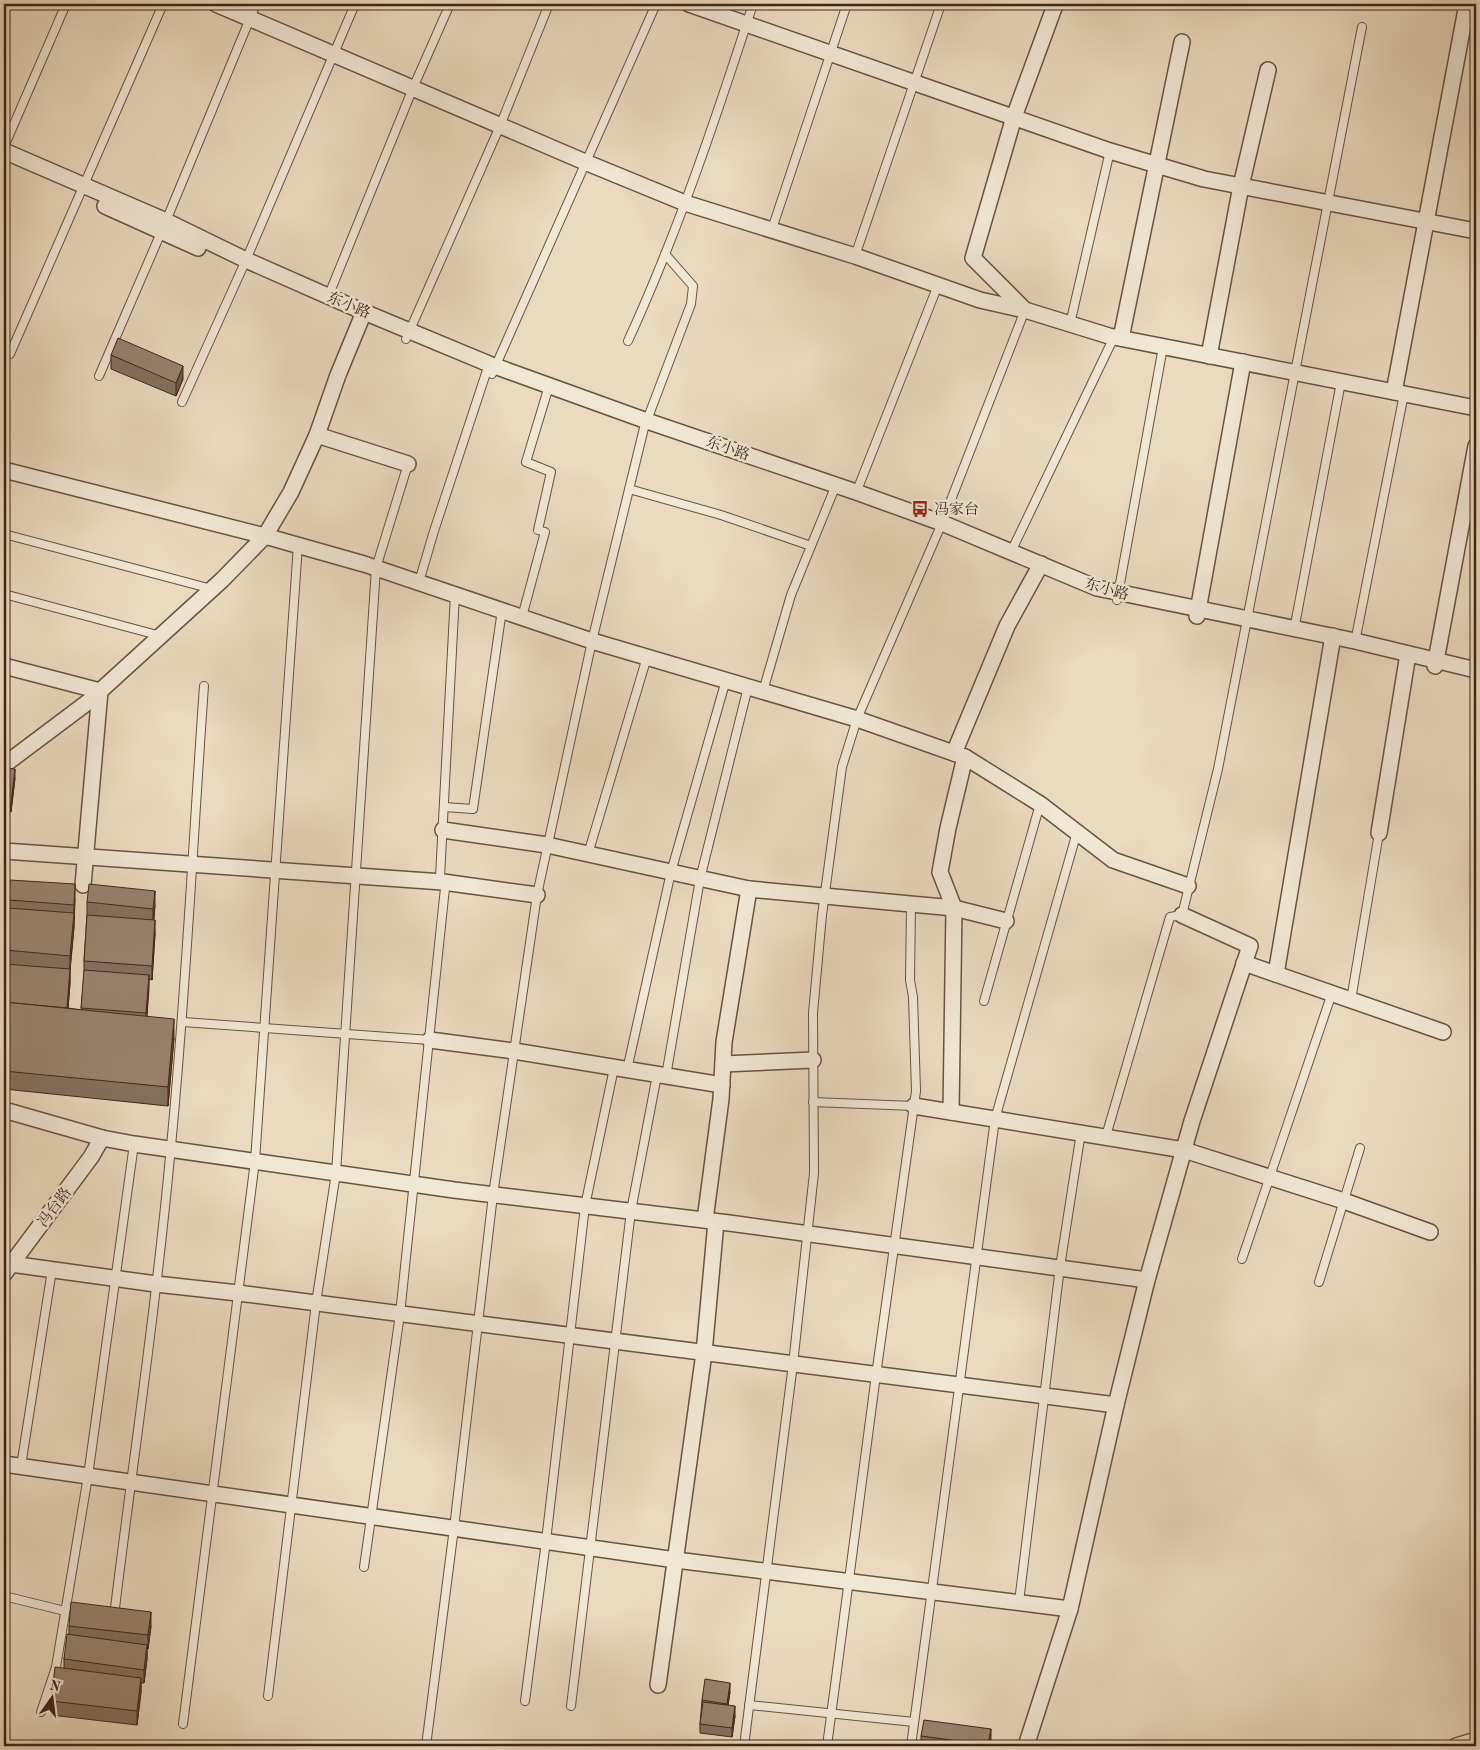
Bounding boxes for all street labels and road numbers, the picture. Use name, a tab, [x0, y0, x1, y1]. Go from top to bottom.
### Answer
street label: 东小路	[325, 289, 373, 322]
street label: 东小路	[704, 433, 752, 464]
street label: 东小路	[1083, 575, 1131, 604]
street label: 冯台路	[34, 1184, 75, 1230]

